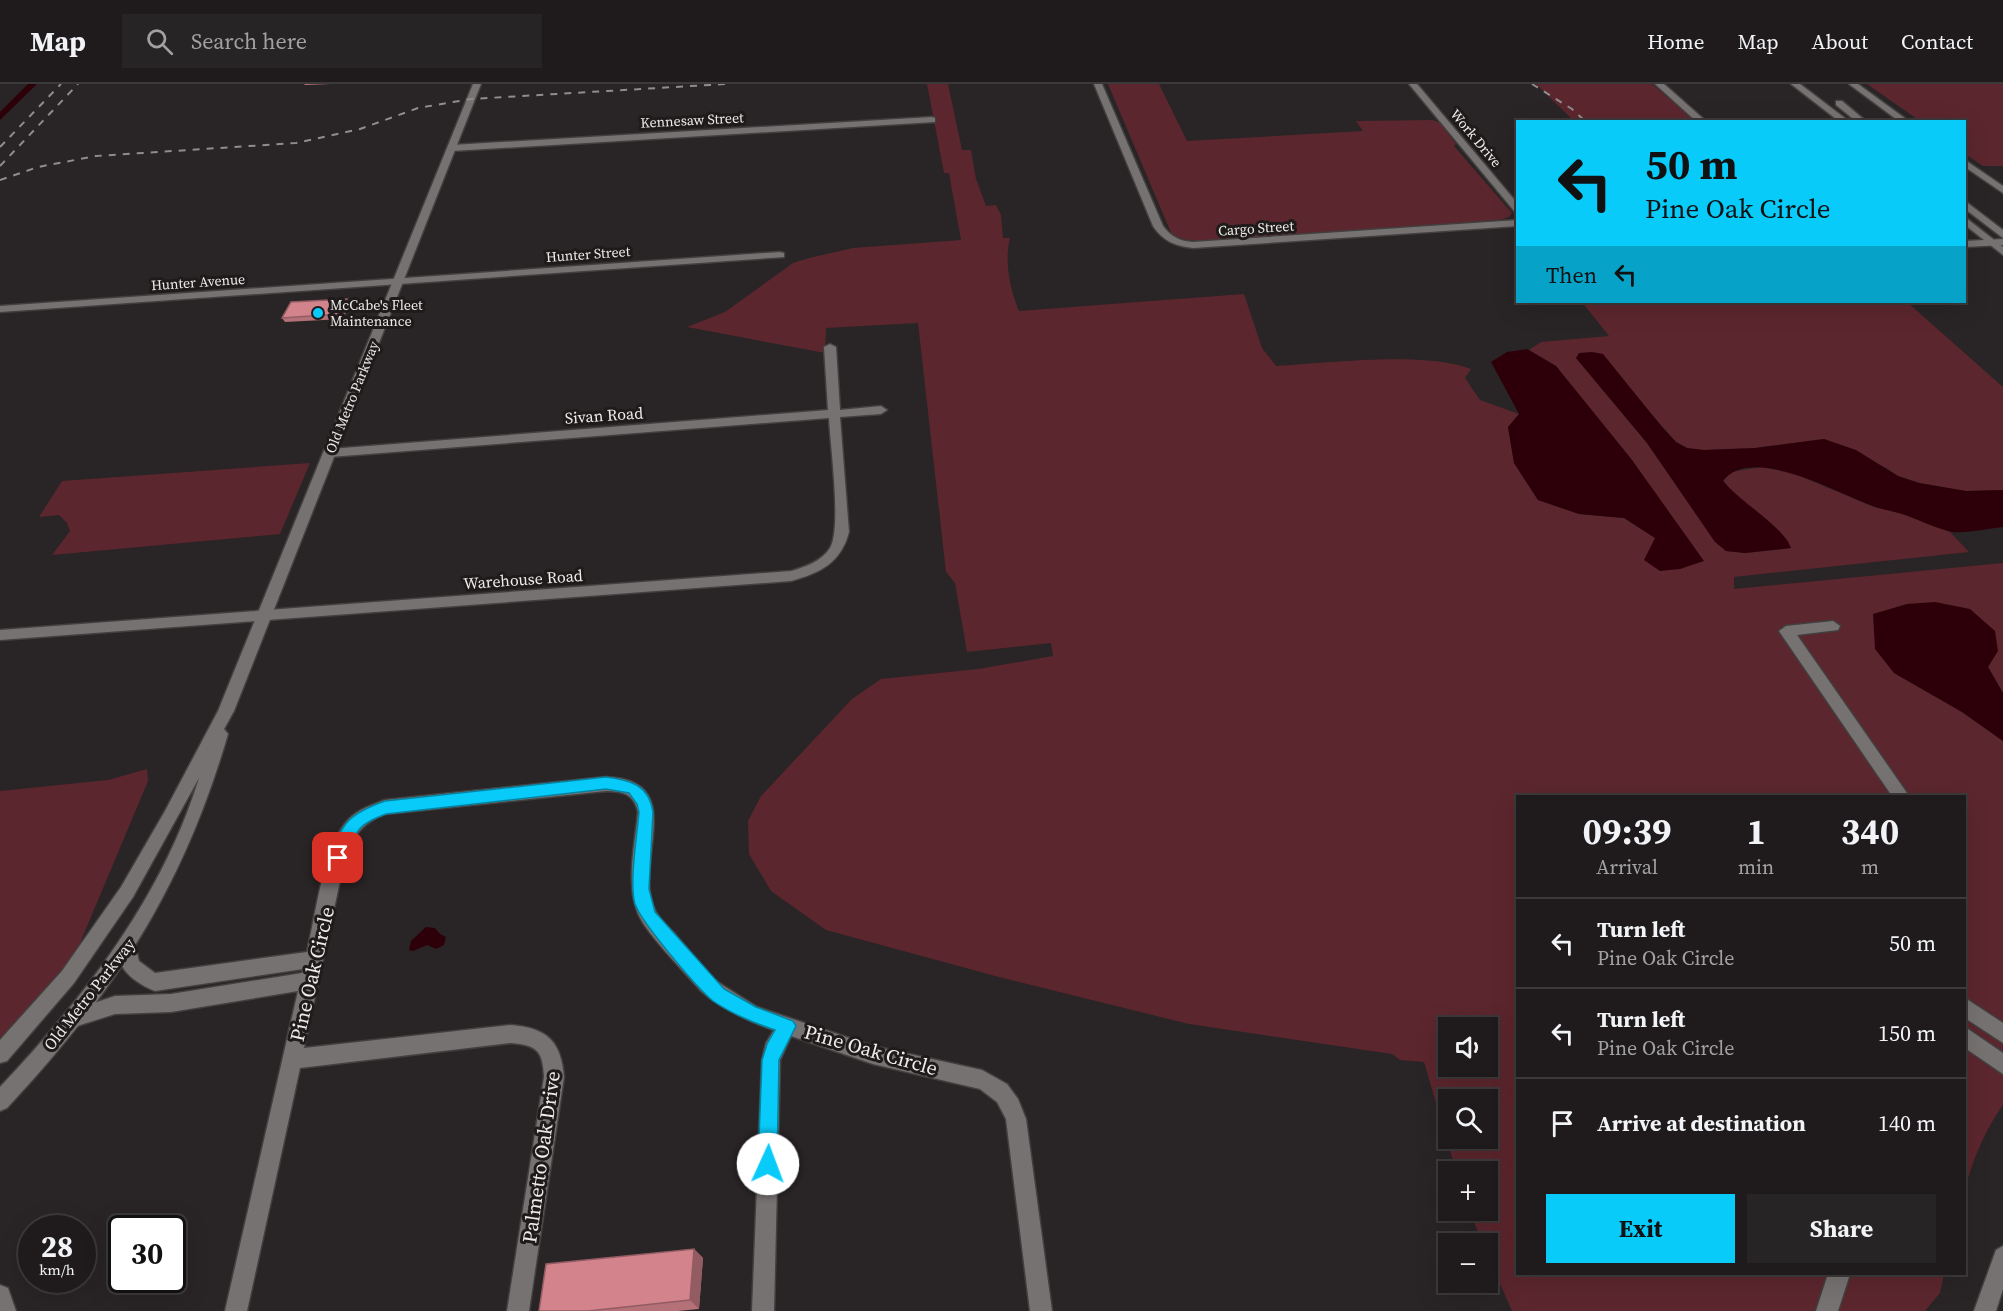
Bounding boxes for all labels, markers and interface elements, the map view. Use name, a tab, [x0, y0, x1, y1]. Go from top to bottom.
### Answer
search box	[122, 14, 542, 68]
text: Map	[30, 22, 86, 60]
icon: search	[143, 25, 176, 58]
text: Search here	[191, 26, 307, 56]
text: Home	[1647, 27, 1705, 56]
text: Map	[1738, 27, 1779, 56]
text: About	[1812, 27, 1868, 56]
text: Contact	[1901, 27, 1973, 56]
street label: Work Drive	[1446, 105, 1506, 171]
street label: Kennesaw Street	[640, 107, 745, 133]
text: 50 m	[1645, 135, 1738, 193]
icon: left	[1546, 144, 1624, 222]
text: Pine Oak Circle	[1645, 190, 1830, 227]
street label: Cargo Street	[1217, 215, 1295, 241]
street label: Hunter Street	[545, 241, 631, 267]
icon: left	[1609, 258, 1642, 291]
text: Then	[1546, 260, 1597, 290]
street label: Hunter Avenue	[150, 269, 246, 295]
place label: McCabe's Fleet Maintenance	[330, 295, 423, 331]
marker: McCabe's Fleet Maintenance	[311, 306, 325, 320]
street label: Old Metro Parkway	[320, 337, 384, 456]
street label: Sivan Road	[564, 401, 644, 429]
street label: Warehouse Road	[463, 564, 583, 594]
text: 09:39	[1583, 807, 1671, 856]
text: 1	[1746, 807, 1766, 856]
text: 340	[1841, 807, 1899, 856]
pin	[312, 832, 363, 883]
icon: arrive	[321, 841, 354, 874]
text: Arrival	[1596, 853, 1658, 881]
text: min	[1738, 853, 1774, 881]
text: m	[1861, 853, 1879, 881]
street label: Pine Oak Circle	[283, 904, 341, 1044]
text: Turn left	[1597, 914, 1685, 944]
icon: left	[1546, 927, 1579, 960]
text: 50 m	[1889, 928, 1936, 958]
street label: Old Metro Parkway	[38, 933, 140, 1055]
text: Pine Oak Circle	[1597, 944, 1734, 972]
text: Turn left	[1597, 1004, 1685, 1034]
map controls	[1438, 1017, 1498, 1293]
button: sound	[1438, 1017, 1498, 1077]
icon: left	[1546, 1017, 1579, 1050]
street label: Pine Oak Circle	[801, 1018, 941, 1082]
text: 150 m	[1878, 1018, 1936, 1048]
text: Pine Oak Circle	[1597, 1034, 1734, 1062]
street label: Palmetto Oak Drive	[515, 1069, 567, 1245]
button: search	[1438, 1089, 1498, 1149]
icon: arrive	[1546, 1107, 1579, 1140]
text: Arrive at destination	[1597, 1108, 1806, 1138]
text: 140 m	[1878, 1108, 1936, 1138]
position arrow	[736, 1132, 800, 1196]
button: +	[1438, 1161, 1498, 1221]
button: Exit	[1546, 1194, 1735, 1263]
button: Share	[1747, 1194, 1936, 1263]
speed limit sign: 30	[108, 1215, 186, 1293]
text: 28	[41, 1226, 73, 1267]
button: −	[1438, 1233, 1498, 1293]
text: km/h	[39, 1259, 75, 1280]

